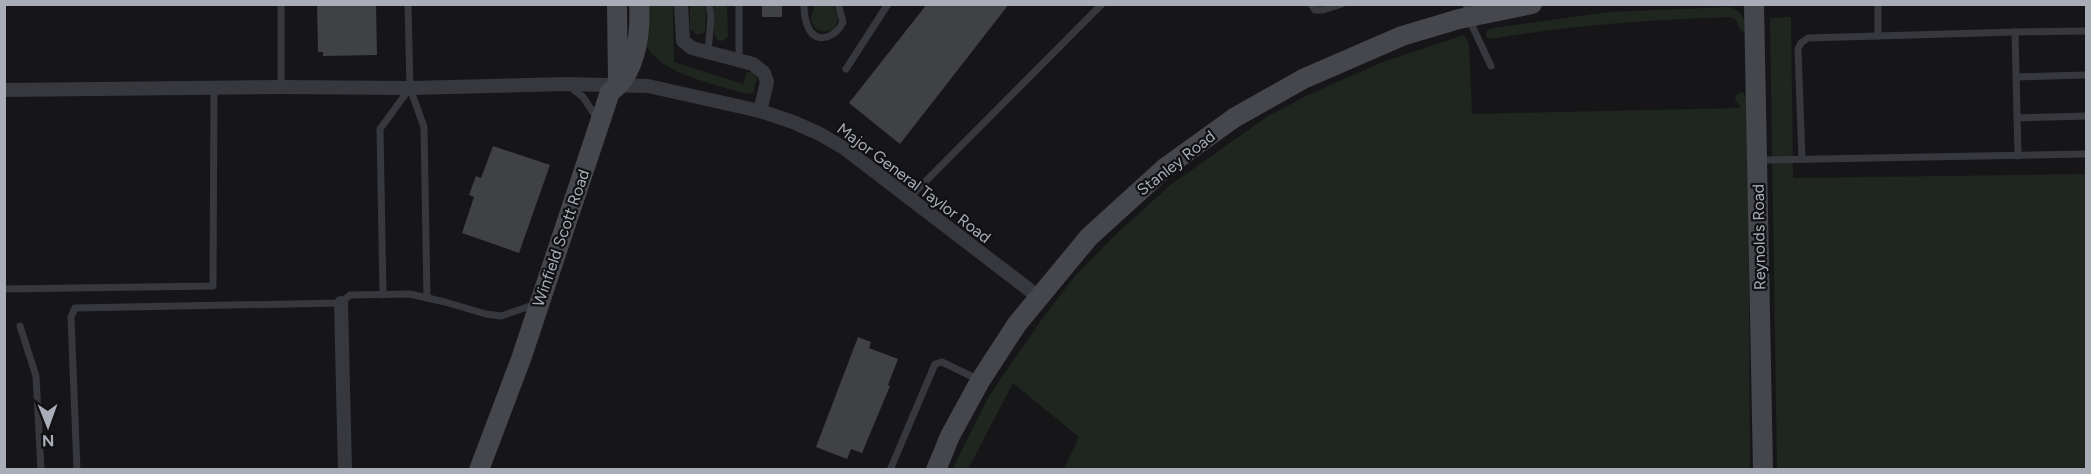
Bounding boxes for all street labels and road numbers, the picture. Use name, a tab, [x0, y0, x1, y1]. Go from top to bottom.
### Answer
street label: Major General Taylor Road	[833, 119, 995, 247]
street label: Stanley Road	[1133, 127, 1219, 199]
street label: Winfield Scott Road	[529, 167, 593, 309]
street label: Reynolds Road	[1749, 184, 1769, 290]

